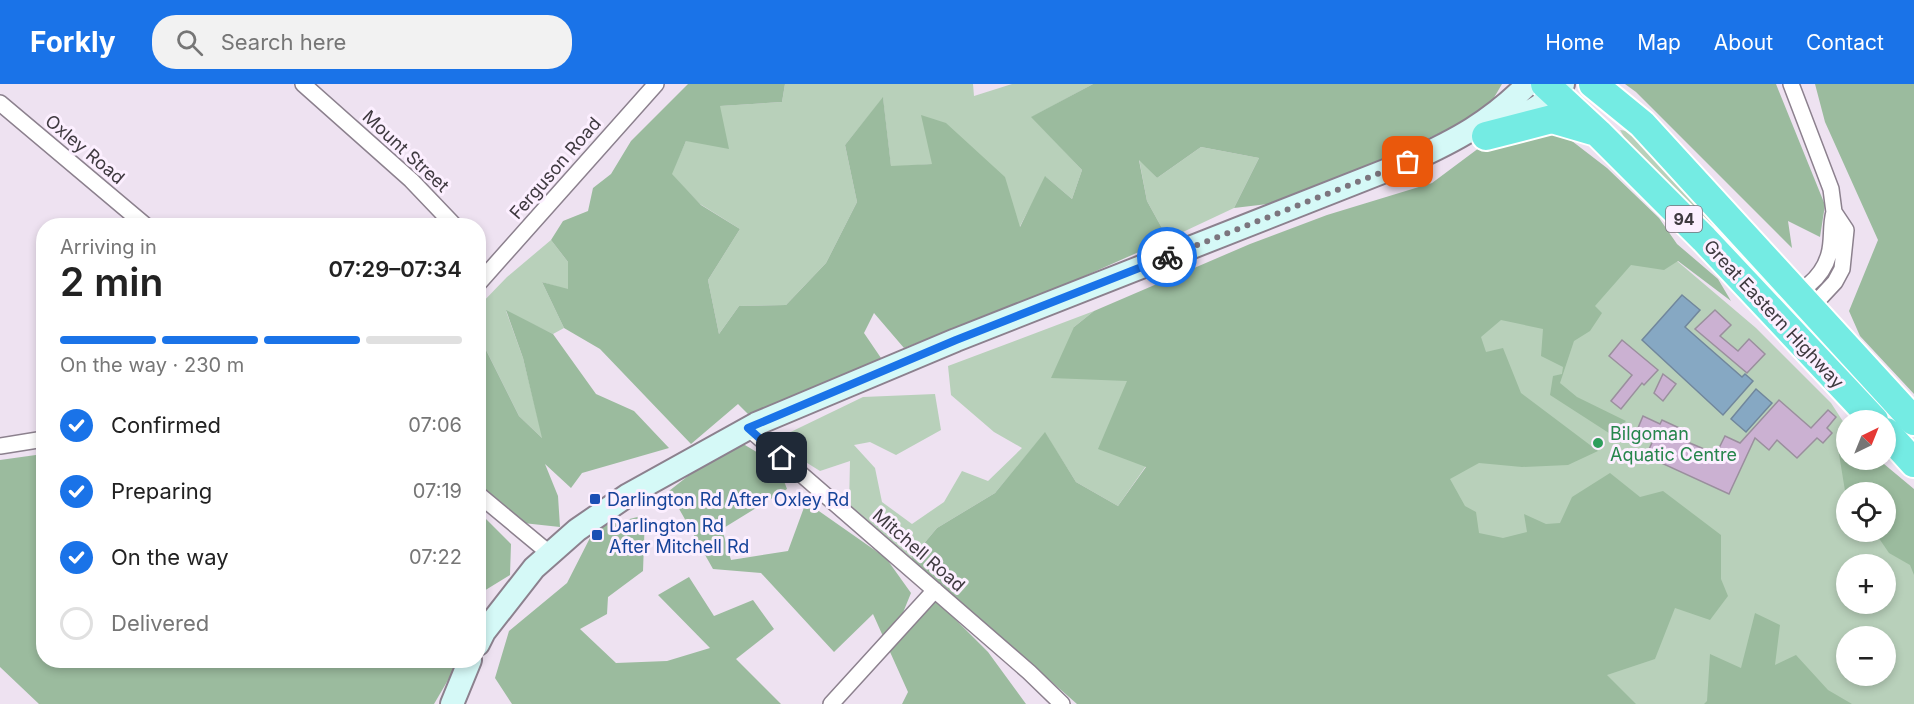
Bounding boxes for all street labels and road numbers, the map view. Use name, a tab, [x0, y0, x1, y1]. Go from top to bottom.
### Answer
street label: Mount Street	[359, 106, 453, 196]
street label: Oxley Road	[41, 110, 129, 188]
street label: Ferguson Road	[505, 113, 605, 223]
road number: 94	[1666, 206, 1702, 232]
street label: Great Eastern Highway	[1700, 235, 1848, 393]
street label: Mitchell Road	[869, 504, 969, 596]

